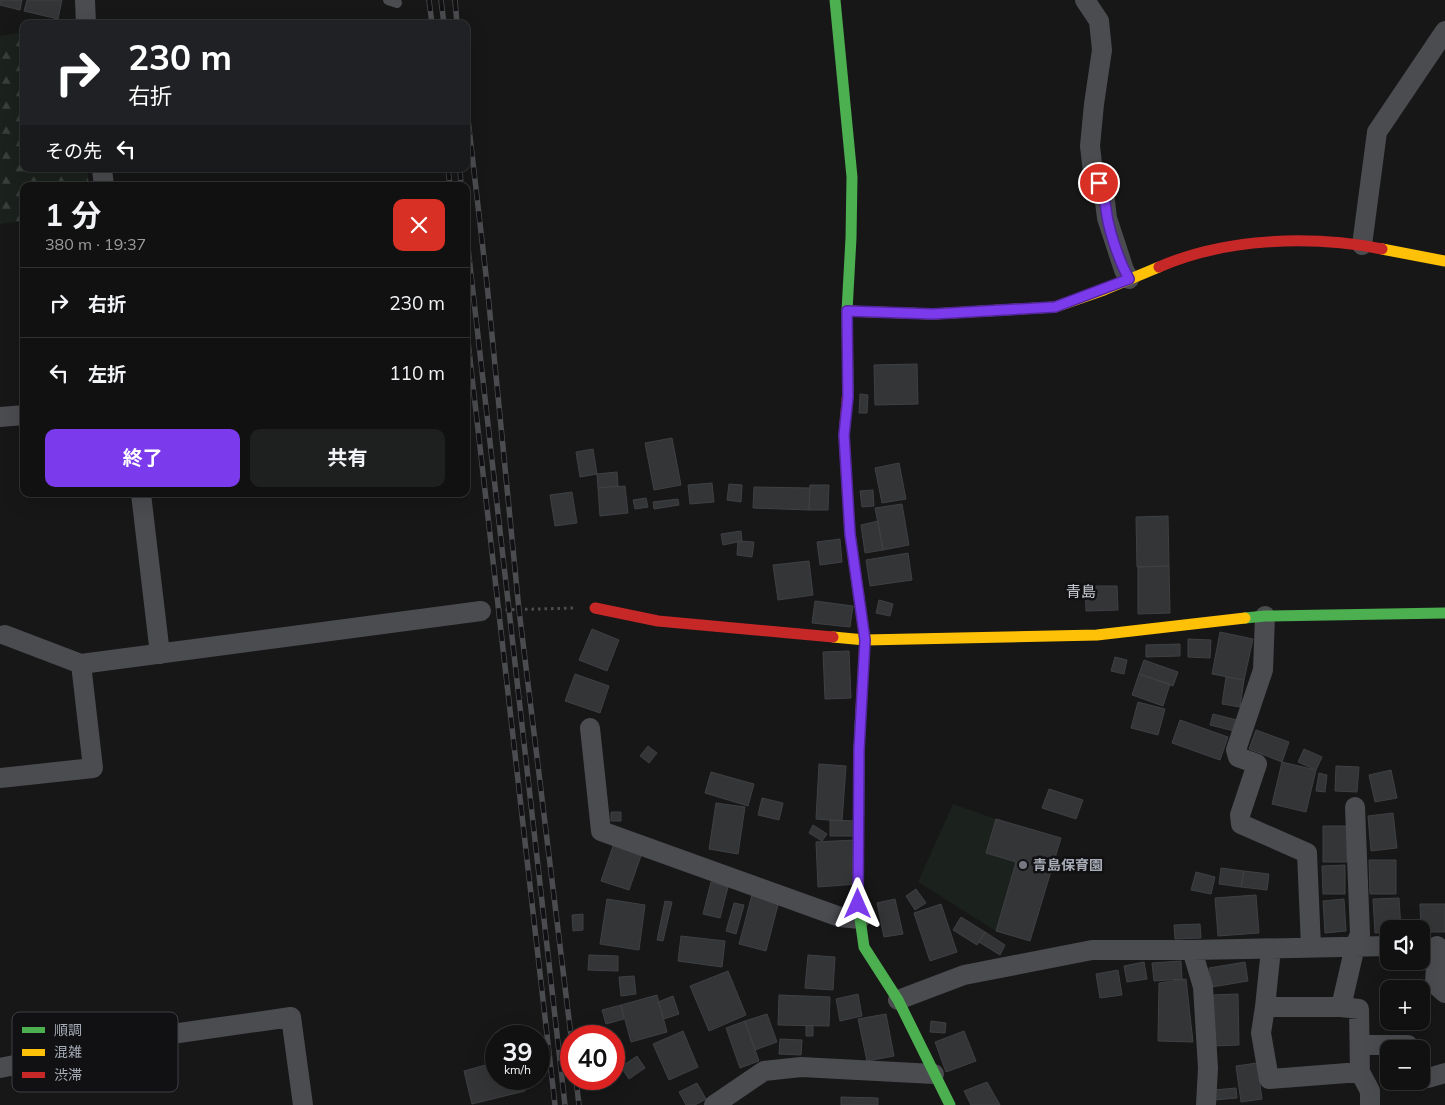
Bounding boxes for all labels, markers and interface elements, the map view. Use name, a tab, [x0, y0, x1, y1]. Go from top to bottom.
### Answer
text: 230 m	[128, 35, 232, 79]
icon: right	[45, 40, 110, 105]
text: 右折	[128, 82, 172, 110]
icon: left	[112, 135, 140, 163]
text: その先	[45, 139, 102, 163]
pin	[1078, 162, 1120, 204]
icon: arrive	[1085, 169, 1113, 197]
text: 1 分	[45, 196, 101, 234]
button: close	[393, 199, 445, 251]
text: 380 m · 19:37	[45, 234, 146, 254]
icon: right	[45, 289, 73, 317]
text: 230 m	[389, 291, 445, 315]
text: 右折	[88, 292, 126, 316]
icon: left	[45, 359, 73, 387]
text: 110 m	[389, 361, 445, 385]
text: 左折	[88, 362, 126, 386]
button: 終了	[45, 429, 240, 487]
button: 共有	[250, 429, 445, 487]
district label: 青島	[1066, 582, 1096, 601]
place label: 青島保育園	[1033, 856, 1103, 874]
marker: 青島保育園	[1017, 859, 1029, 871]
position arrow	[831, 877, 883, 929]
map controls	[1380, 920, 1430, 1090]
button: sound	[1380, 920, 1430, 970]
button: +	[1380, 980, 1430, 1030]
legend	[12, 1012, 178, 1092]
text: 順調	[54, 1021, 82, 1039]
speed limit sign: 40	[560, 1025, 625, 1090]
text: 39	[502, 1036, 533, 1067]
button: −	[1380, 1040, 1430, 1090]
text: 混雑	[54, 1043, 82, 1061]
text: km/h	[504, 1062, 531, 1077]
text: 渋滞	[54, 1066, 82, 1084]

